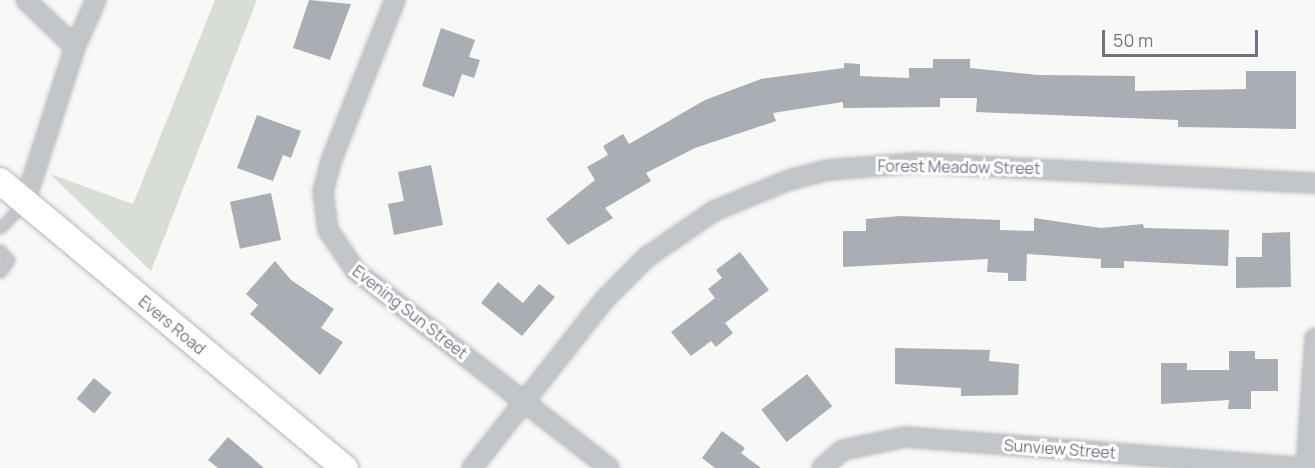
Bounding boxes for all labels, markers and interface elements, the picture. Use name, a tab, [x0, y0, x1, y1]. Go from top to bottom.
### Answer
scale bar	[1105, 18, 1261, 56]
text: 50 m	[1113, 28, 1153, 52]
street label: Forest Meadow Street	[877, 156, 1041, 178]
street label: Evening Sun Street	[349, 261, 471, 363]
street label: Evers Road	[135, 292, 209, 358]
street label: Sunview Street	[1003, 436, 1117, 462]

